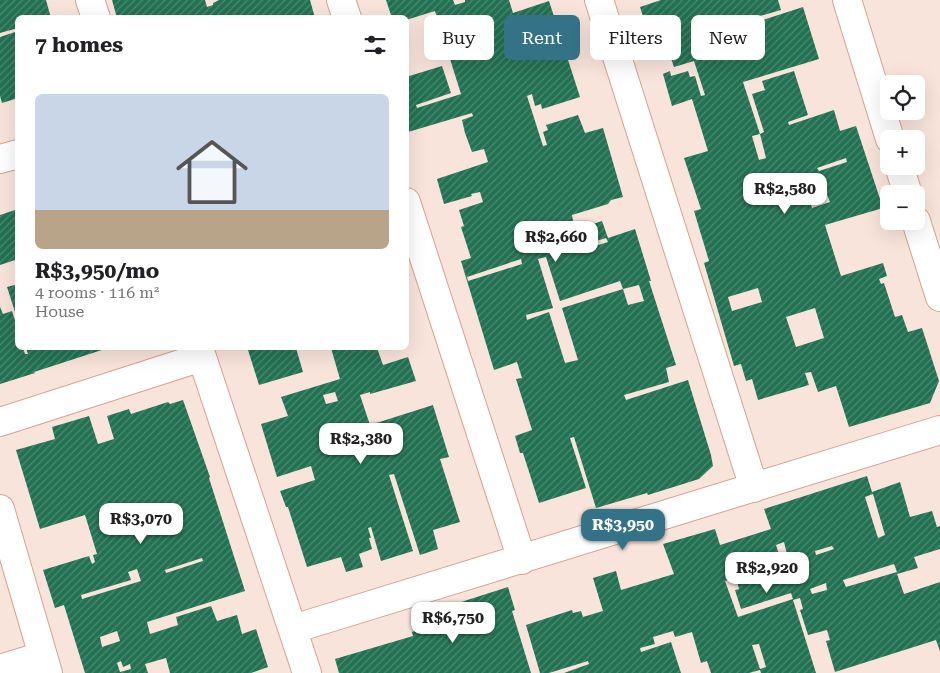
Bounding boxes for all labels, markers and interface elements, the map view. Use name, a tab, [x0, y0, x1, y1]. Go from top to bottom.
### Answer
chip: Buy	[424, 15, 494, 60]
chip: Rent	[504, 15, 580, 60]
chip: Filters	[590, 15, 681, 60]
chip: New	[691, 15, 765, 60]
icon: filters	[361, 31, 389, 59]
text: 7 homes	[35, 33, 123, 57]
map controls	[880, 75, 925, 230]
button: locate	[880, 75, 925, 120]
icon: home	[167, 127, 257, 217]
button: +	[880, 130, 925, 175]
pin: R$2,580	[739, 172, 831, 215]
text: R$2,580	[754, 179, 816, 198]
button: −	[880, 185, 925, 230]
pin: R$2,660	[510, 220, 602, 263]
text: R$2,660	[525, 227, 587, 246]
text: R$3,950/mo	[35, 259, 159, 283]
text: 4 rooms · 116 m²	[35, 283, 159, 302]
text: House	[35, 302, 84, 321]
pin: R$2,380	[315, 422, 407, 465]
text: R$2,380	[330, 429, 392, 448]
pin: R$3,070	[95, 502, 187, 545]
pin: R$3,950	[577, 508, 669, 551]
text: R$3,070	[110, 509, 172, 528]
text: R$3,950	[592, 515, 654, 534]
pin: R$2,920	[721, 552, 813, 594]
text: R$2,920	[736, 558, 798, 577]
pin: R$6,750	[407, 602, 499, 644]
text: R$6,750	[422, 608, 484, 627]

